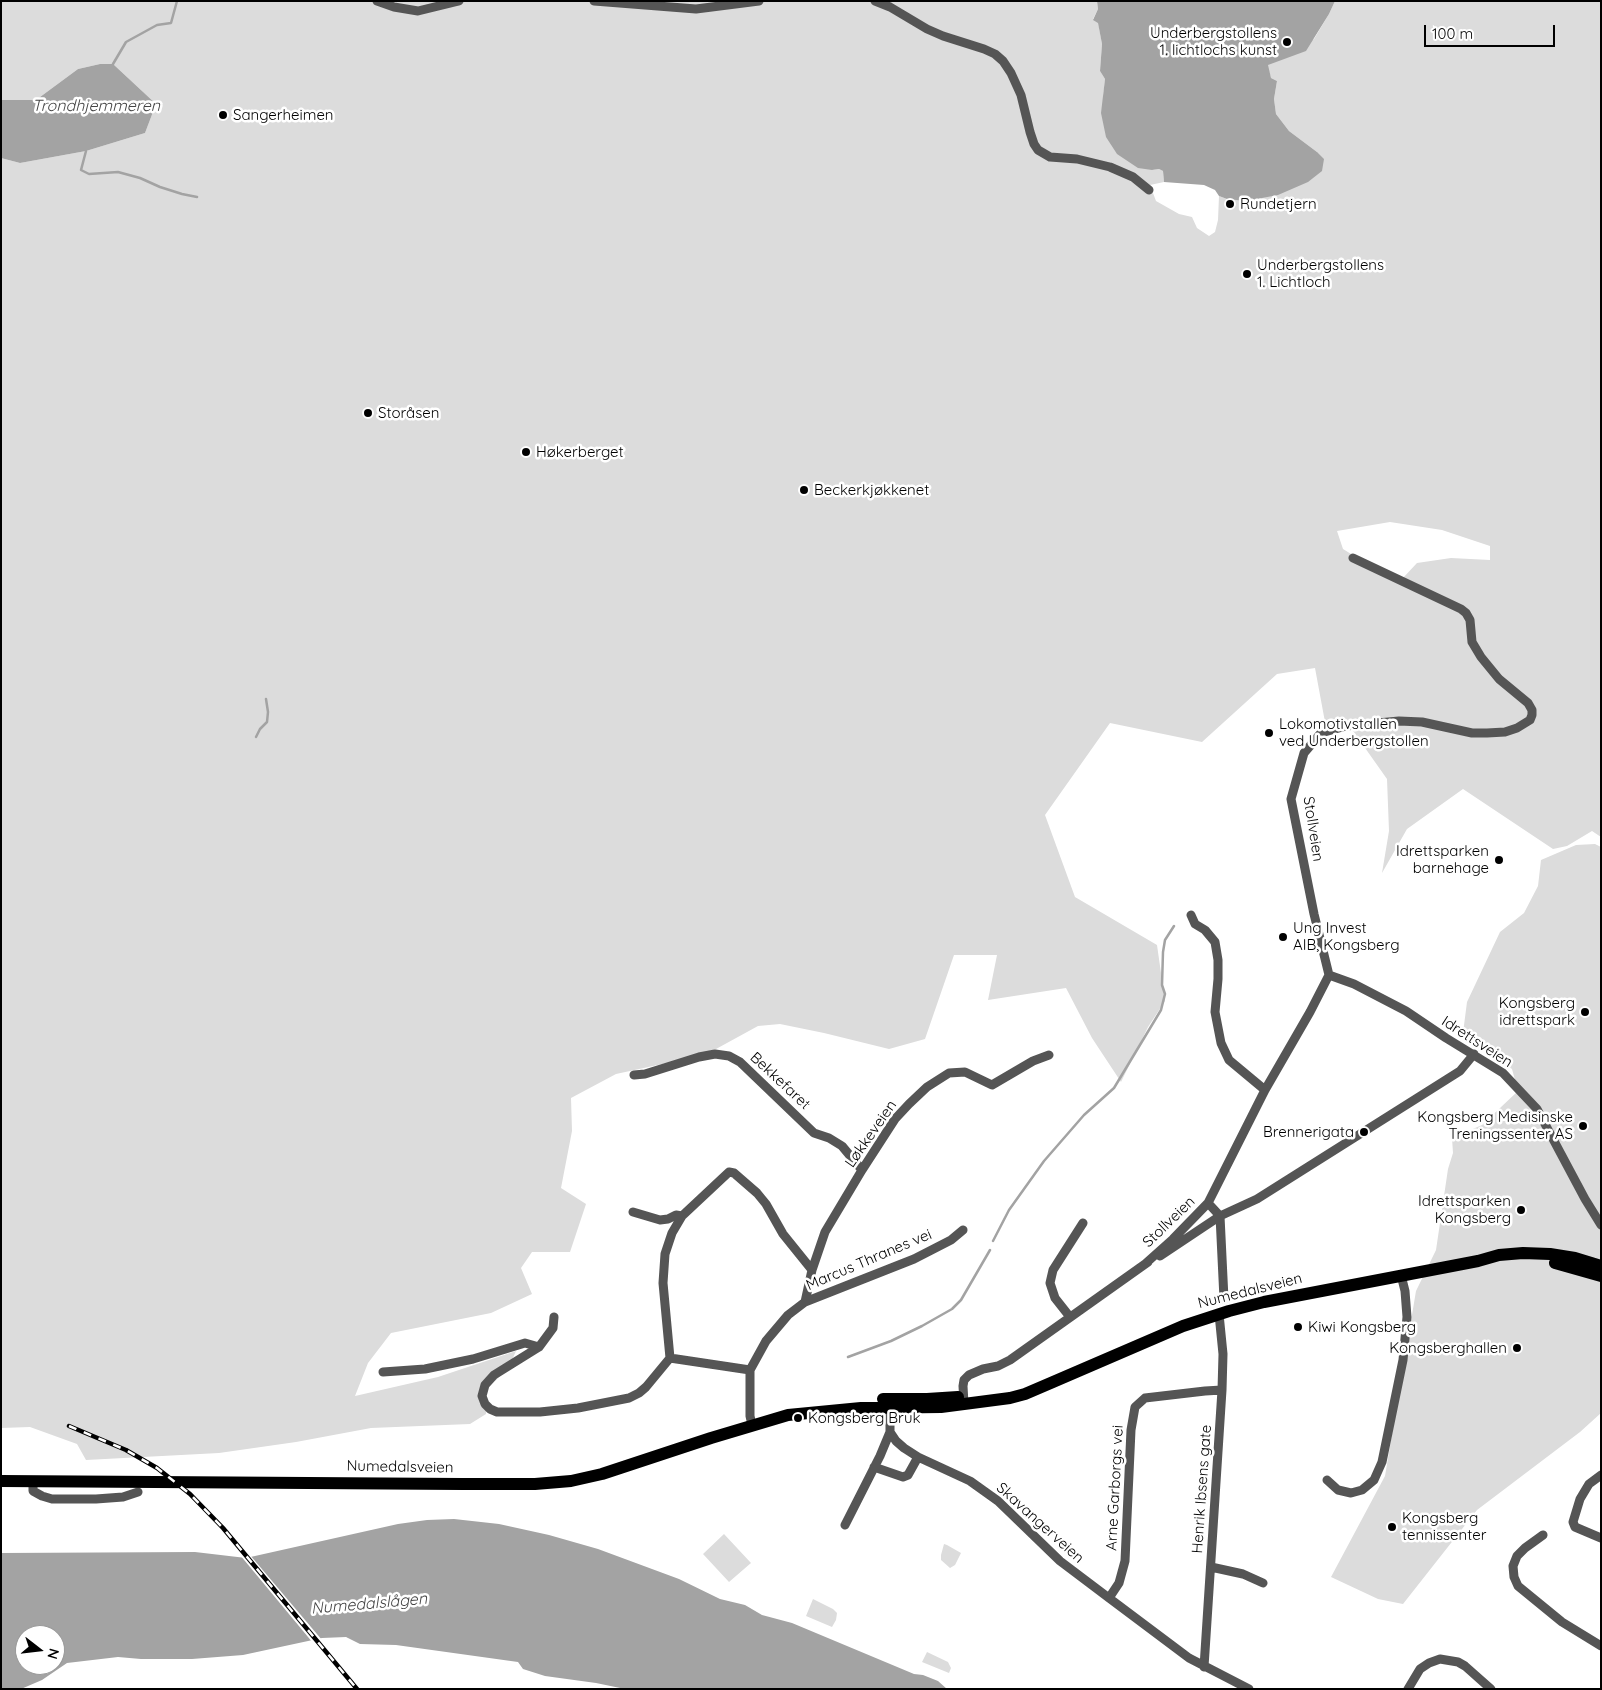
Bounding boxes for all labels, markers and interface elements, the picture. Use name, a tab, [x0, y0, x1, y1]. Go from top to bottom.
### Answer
scale bar	[1427, 15, 1558, 47]
place label: Underbergstollens 1. lichtlochs kunst	[1150, 24, 1277, 59]
text: 100 m	[1432, 24, 1473, 43]
marker: Underbergstollens 1. lichtlochs kunst	[1281, 36, 1293, 48]
water label: Trondhjemmeren	[32, 96, 160, 116]
place label: Sangerheimen	[233, 106, 334, 124]
marker: Sangerheimen	[217, 109, 229, 121]
place label: Rundetjern	[1240, 195, 1317, 213]
marker: Rundetjern	[1224, 198, 1236, 210]
place label: Underbergstollens 1. Lichtloch	[1257, 256, 1384, 291]
marker: Underbergstollens 1. Lichtloch	[1241, 268, 1253, 280]
place label: Storåsen	[378, 404, 439, 422]
marker: Storåsen	[362, 407, 374, 419]
place label: Høkerberget	[536, 443, 624, 461]
marker: Høkerberget	[520, 446, 532, 458]
place label: Beckerkjøkkenet	[814, 481, 929, 499]
marker: Beckerkjøkkenet	[798, 484, 810, 496]
place label: Lokomotivstallen ved Underbergstollen	[1279, 715, 1429, 750]
marker: Lokomotivstallen ved Underbergstollen	[1263, 727, 1275, 739]
street label: Stollveien	[1299, 795, 1327, 863]
place label: Idrettsparken barnehage	[1396, 842, 1489, 877]
marker: Idrettsparken barnehage	[1493, 854, 1505, 866]
place label: Ung Invest AIB, Kongsberg	[1293, 919, 1399, 954]
marker: Ung Invest AIB, Kongsberg	[1277, 931, 1289, 943]
place label: Kongsberg idrettspark	[1499, 994, 1575, 1029]
marker: Kongsberg idrettspark	[1579, 1006, 1591, 1018]
street label: Idrettsveien	[1438, 1012, 1516, 1072]
street label: Bekkefaret	[746, 1049, 814, 1113]
street label: Løkkeveien	[841, 1097, 901, 1171]
place label: Kongsberg Medisinske Treningssenter AS	[1417, 1108, 1573, 1143]
marker: Kongsberg Medisinske Treningssenter AS	[1577, 1120, 1589, 1132]
place label: Brennerigata	[1263, 1123, 1354, 1141]
marker: Brennerigata	[1358, 1126, 1370, 1138]
place label: Idrettsparken Kongsberg	[1418, 1192, 1511, 1227]
street label: Stollveien	[1139, 1193, 1199, 1251]
marker: Idrettsparken Kongsberg	[1515, 1204, 1527, 1216]
street label: Marcus Thranes vei	[804, 1225, 934, 1295]
street label: Numedalsveien	[1196, 1269, 1304, 1313]
place label: Kiwi Kongsberg	[1308, 1318, 1416, 1336]
marker: Kiwi Kongsberg	[1292, 1321, 1304, 1333]
place label: Kongsberghallen	[1389, 1339, 1507, 1357]
marker: Kongsberghallen	[1511, 1342, 1523, 1354]
place label: Kongsberg Bruk	[808, 1409, 920, 1427]
marker: Kongsberg Bruk	[792, 1412, 804, 1424]
street label: Henrik Ibsens gate	[1189, 1424, 1215, 1554]
street label: Arne Garborgs vei	[1103, 1425, 1127, 1551]
street label: Numedalsveien	[346, 1457, 454, 1477]
street label: Skavangerveien	[992, 1479, 1088, 1567]
place label: Kongsberg tennissenter	[1402, 1509, 1487, 1544]
marker: Kongsberg tennissenter	[1386, 1521, 1398, 1533]
water label: Numedalslågen	[310, 1589, 428, 1619]
north arrow	[15, 1625, 65, 1675]
text: N	[43, 1646, 64, 1661]

